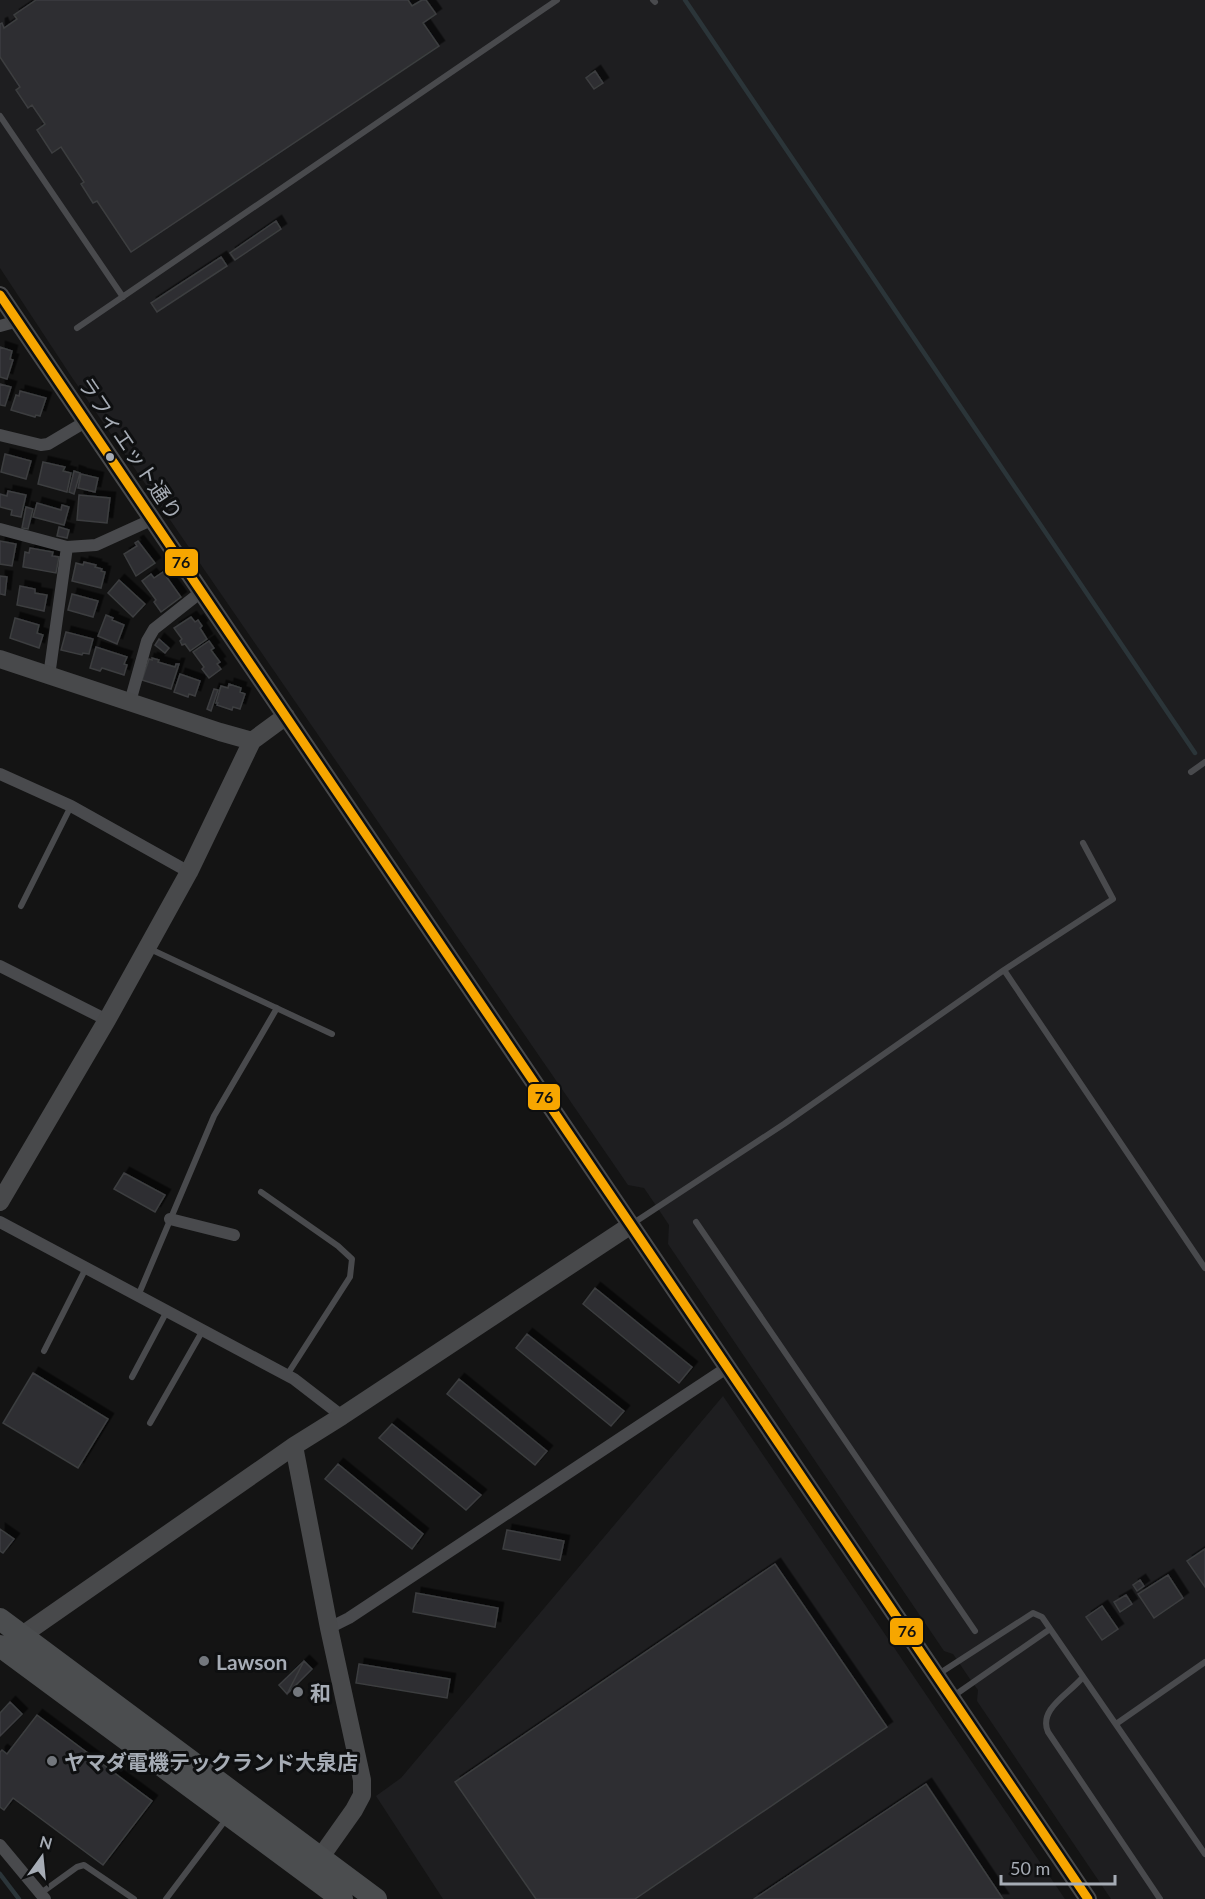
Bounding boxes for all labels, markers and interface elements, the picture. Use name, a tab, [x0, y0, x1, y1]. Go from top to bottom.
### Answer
street label: ラフィエット通り	[74, 372, 188, 524]
unlabelled marker	[104, 451, 116, 463]
line badge: 76	[164, 548, 199, 577]
text: 76	[172, 552, 190, 571]
line badge: 76	[527, 1083, 561, 1111]
text: 76	[535, 1087, 553, 1106]
line badge: 76	[889, 1617, 924, 1646]
text: 76	[898, 1621, 916, 1640]
place label: Lawson	[216, 1649, 287, 1674]
marker: Lawson	[197, 1654, 211, 1668]
place label: 和	[310, 1680, 331, 1705]
marker: 和	[291, 1685, 305, 1699]
place label: ヤマダ電機テックランド大泉店	[64, 1749, 358, 1774]
marker: ヤマダ電機テックランド大泉店	[45, 1754, 59, 1768]
north arrow	[12, 1827, 72, 1887]
text: N	[38, 1831, 54, 1853]
scale bar	[1001, 1848, 1115, 1886]
text: 50 m	[1010, 1857, 1050, 1879]

